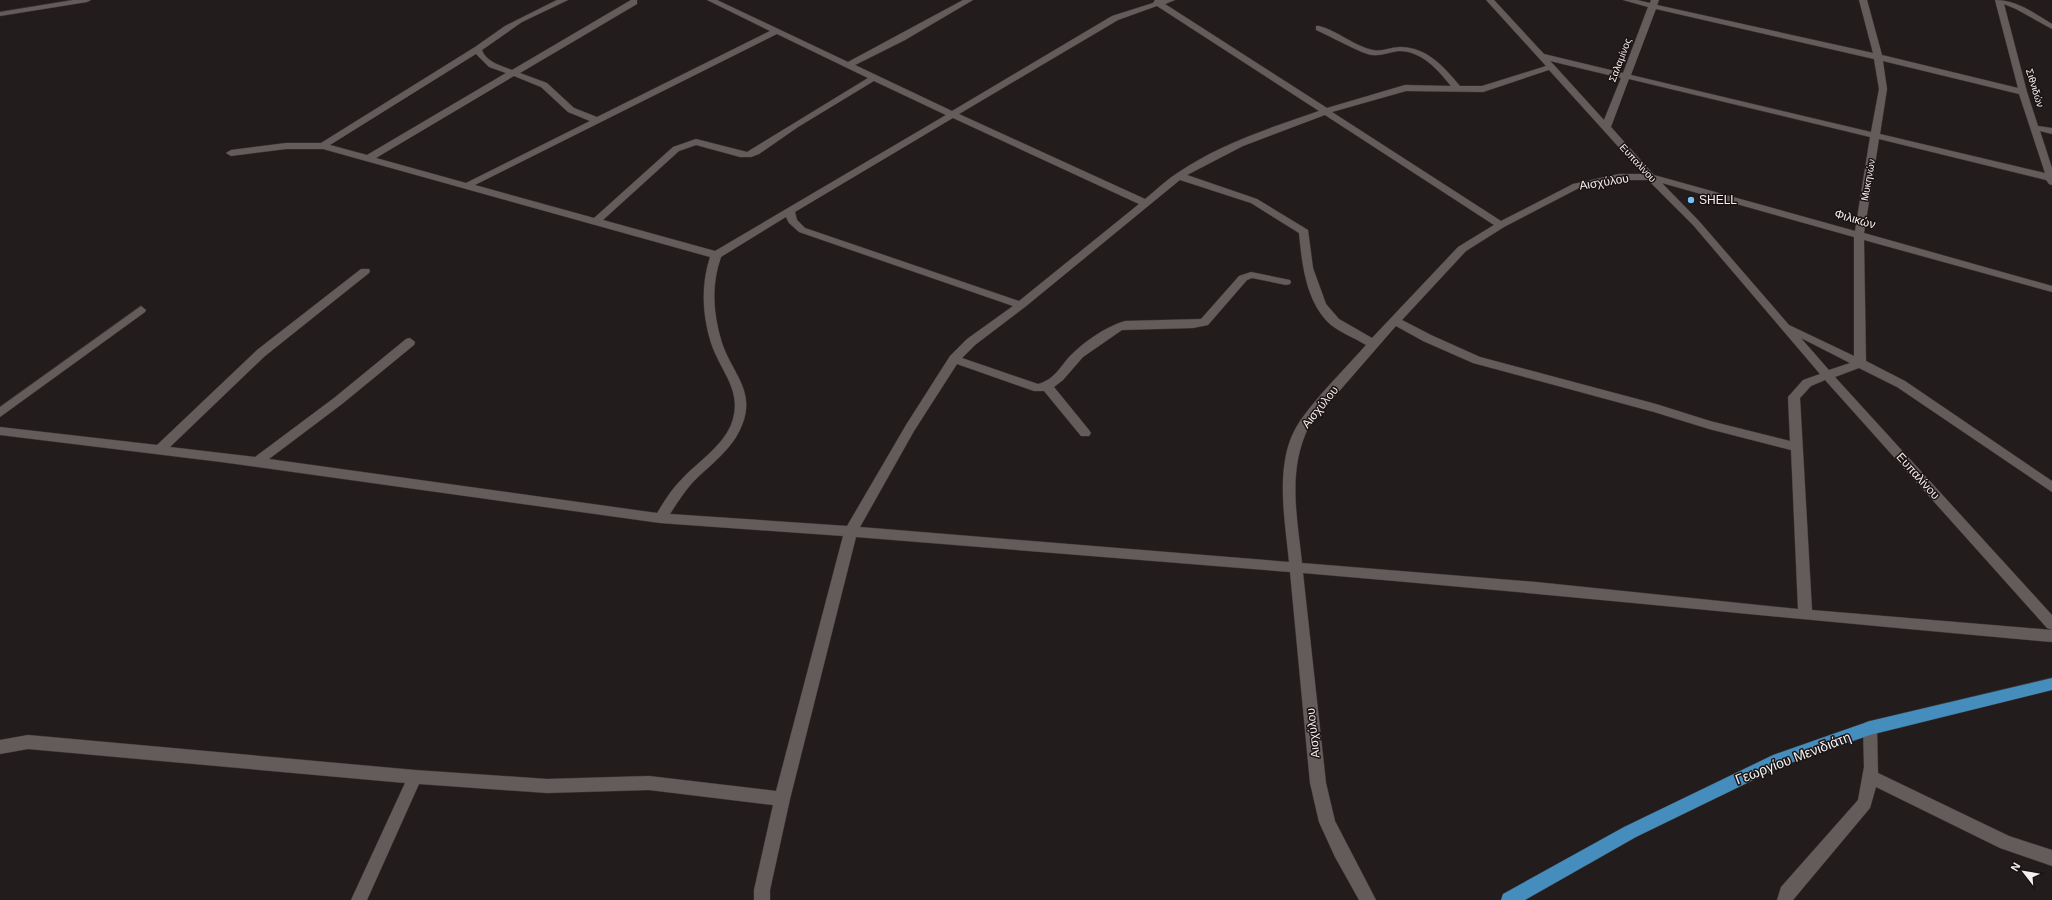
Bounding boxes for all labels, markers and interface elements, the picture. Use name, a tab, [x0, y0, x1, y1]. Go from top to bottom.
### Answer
street label: Σαλαμίνος	[1607, 36, 1633, 83]
street label: Σιθνιδών	[2024, 67, 2046, 109]
street label: Ευπαλίνου	[1618, 142, 1658, 184]
street label: Μυκηνών	[1859, 158, 1877, 202]
street label: Αισχύλου	[1578, 171, 1630, 193]
place label: SHELL	[1699, 193, 1737, 207]
marker: SHELL	[1686, 195, 1696, 205]
street label: Φιλικών	[1833, 206, 1877, 232]
street label: Αισχύλου	[1299, 383, 1341, 431]
street label: Ευπαλίνου	[1894, 450, 1942, 502]
street label: Αισχύλου	[1303, 707, 1323, 759]
street label: Γεωργίου Μενιδιάτη	[1733, 729, 1853, 787]
north arrow	[2004, 852, 2044, 892]
text: N	[2008, 860, 2023, 873]

